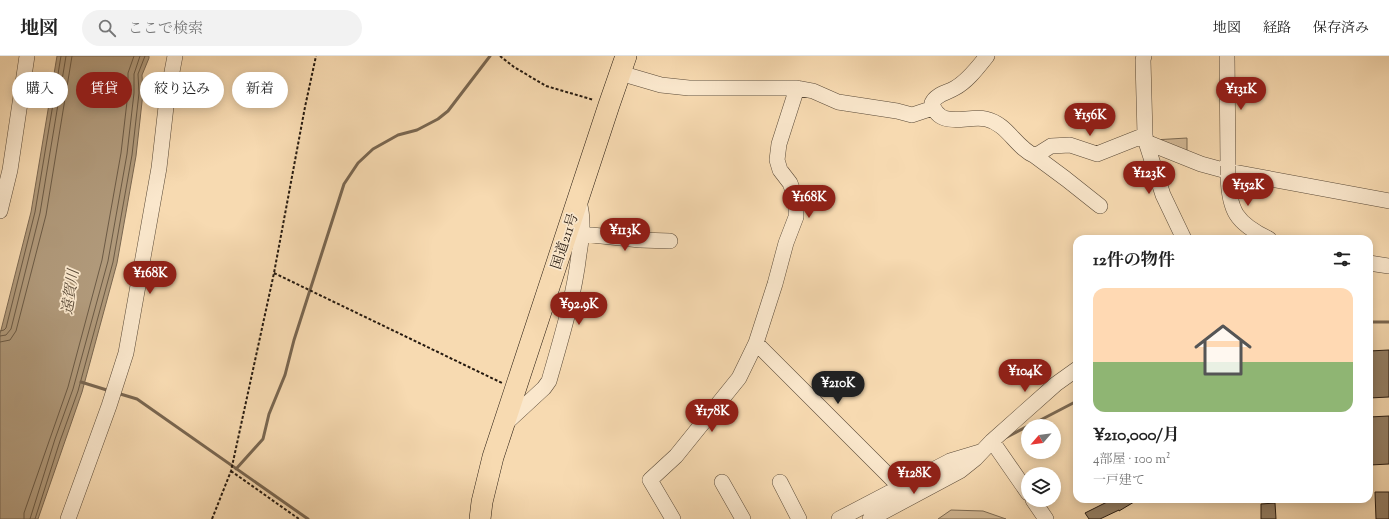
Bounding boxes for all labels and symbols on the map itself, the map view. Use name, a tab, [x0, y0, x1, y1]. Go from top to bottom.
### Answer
pin: ¥131K	[1213, 77, 1269, 111]
pin: ¥156K	[1062, 103, 1118, 137]
pin: ¥123K	[1121, 161, 1177, 195]
pin: ¥152K	[1220, 173, 1276, 207]
pin: ¥168K	[781, 185, 837, 219]
street label: 国道211号	[547, 211, 584, 272]
pin: ¥113K	[597, 218, 653, 252]
pin: ¥168K	[122, 261, 178, 295]
water label: 遠賀川	[58, 266, 86, 316]
pin: ¥92.9K	[546, 292, 612, 326]
pin: ¥104K	[997, 359, 1053, 393]
pin: ¥210K	[810, 371, 866, 405]
pin: ¥178K	[684, 399, 740, 433]
north arrow	[1021, 419, 1061, 459]
pin: ¥128K	[886, 461, 942, 495]

